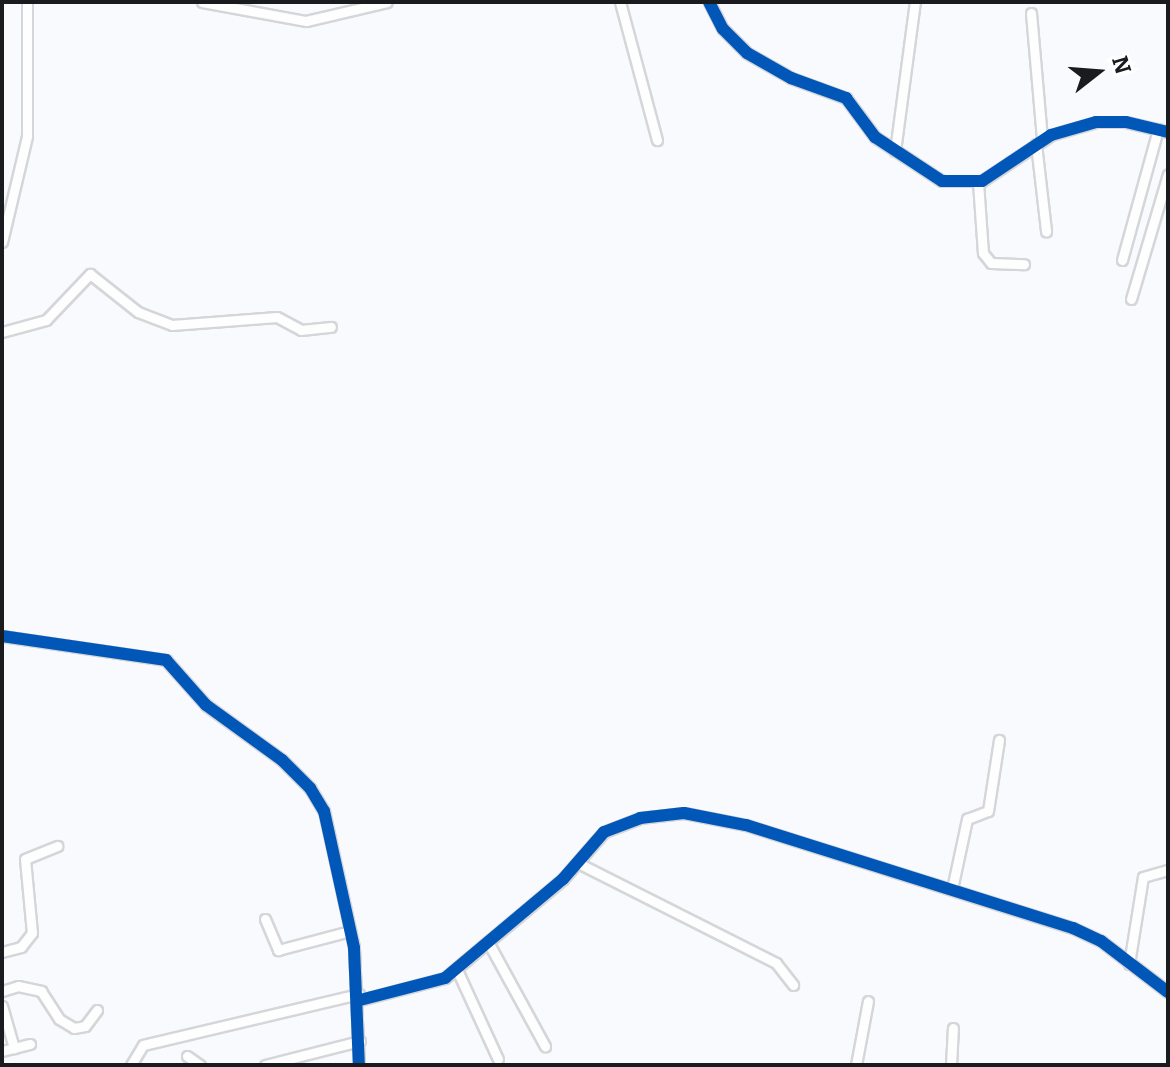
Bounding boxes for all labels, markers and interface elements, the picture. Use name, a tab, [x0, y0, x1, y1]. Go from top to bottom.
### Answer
north arrow	[1058, 32, 1138, 112]
text: N	[1106, 53, 1137, 77]

